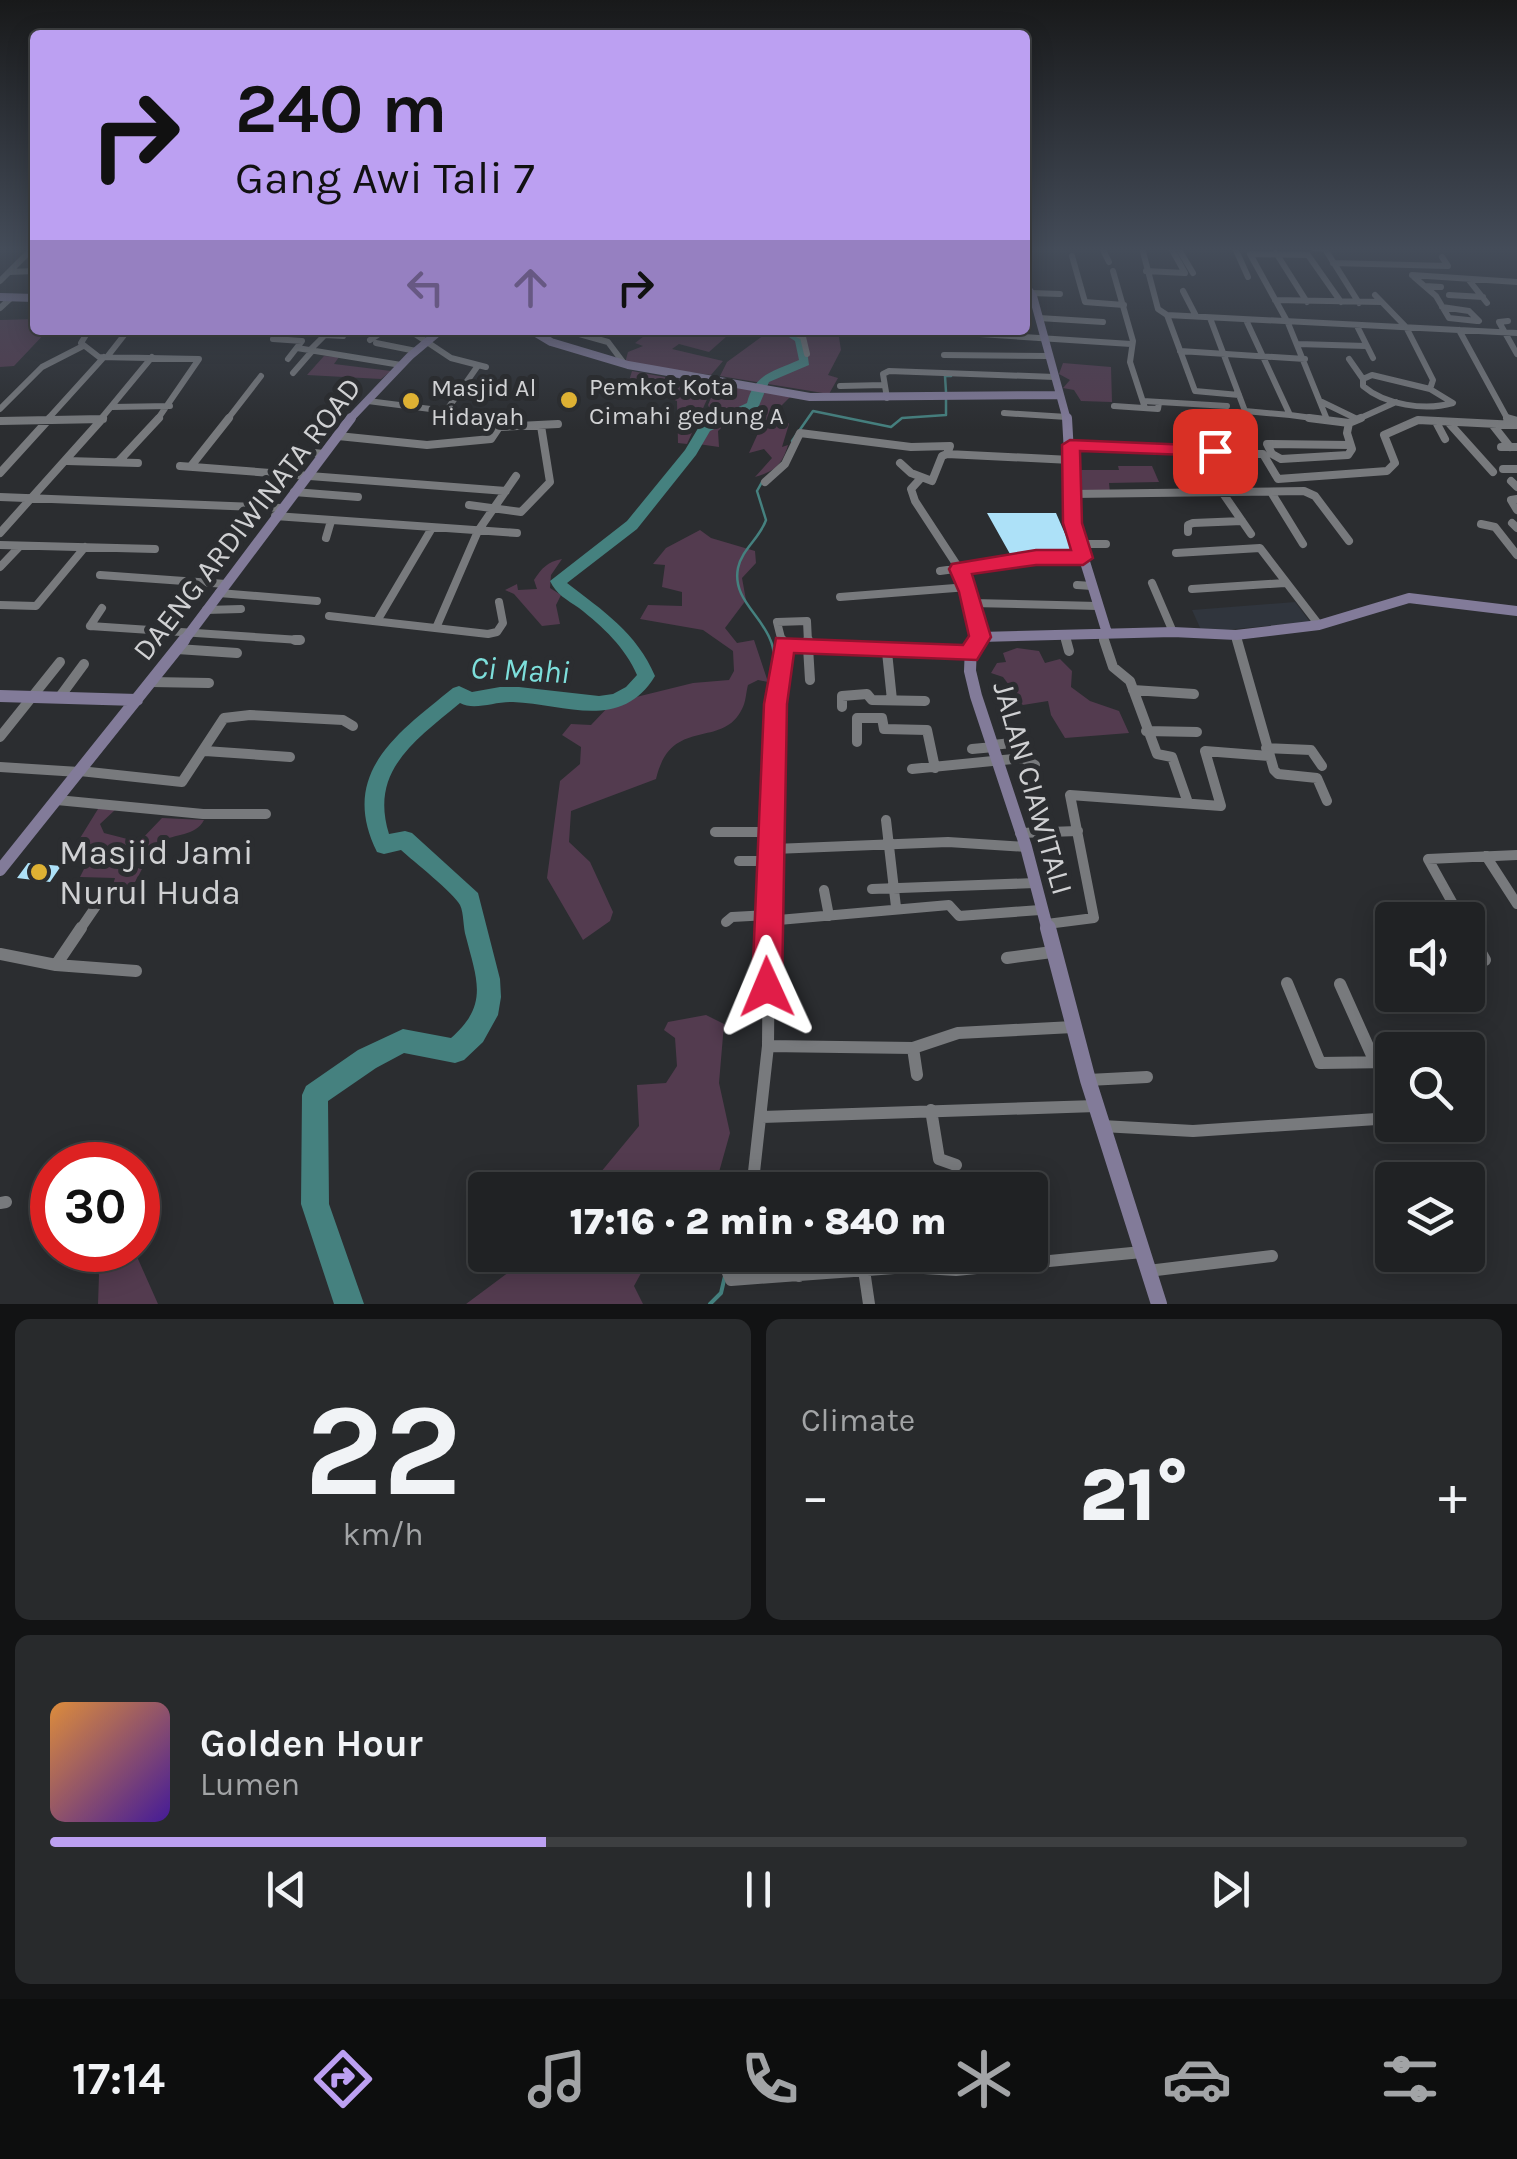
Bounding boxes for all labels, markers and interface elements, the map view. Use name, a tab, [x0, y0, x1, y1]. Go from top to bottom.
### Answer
text: 240 m	[235, 68, 447, 150]
icon: right	[70, 70, 200, 200]
text: Gang Awi Tali 7	[235, 152, 535, 204]
icon: left	[398, 260, 453, 315]
icon: ahead	[503, 260, 558, 315]
icon: right	[608, 260, 663, 315]
street label: DAENG ARDIWINATA ROAD	[125, 370, 369, 668]
place label: Pemkot Kota Cimahi gedung A	[589, 372, 784, 430]
place label: Masjid Al Hidayah	[431, 373, 536, 431]
marker: Pemkot Kota Cimahi gedung A	[558, 389, 580, 411]
marker: Masjid Al Hidayah	[400, 390, 422, 412]
pin	[1173, 409, 1258, 494]
icon: arrive	[1188, 424, 1243, 479]
water label: Ci Mahi	[469, 649, 571, 691]
street label: JALAN CIAWITALI	[985, 677, 1081, 899]
place label: Masjid Jami Nurul Huda	[59, 832, 253, 913]
marker: Masjid Jami Nurul Huda	[28, 861, 50, 883]
map controls	[1375, 902, 1485, 1272]
button: sound	[1375, 902, 1485, 1012]
position arrow	[715, 935, 819, 1039]
button: search	[1375, 1032, 1485, 1142]
speed limit sign: 30	[30, 1142, 160, 1272]
button: layers	[1375, 1162, 1485, 1272]
text: 17:16 · 2 min · 840 m	[570, 1199, 946, 1244]
text: 22	[304, 1375, 462, 1527]
text: Climate	[801, 1402, 915, 1439]
text: 21°	[1079, 1451, 1189, 1539]
text: −	[801, 1464, 830, 1528]
text: +	[1438, 1464, 1467, 1528]
text: km/h	[342, 1516, 424, 1553]
text: Golden Hour	[200, 1721, 423, 1766]
text: Lumen	[200, 1766, 300, 1803]
icon: previous	[259, 1862, 314, 1917]
icon: pause	[731, 1862, 786, 1917]
icon: next	[1203, 1862, 1258, 1917]
icon: directions	[308, 2044, 378, 2114]
icon: music	[522, 2044, 592, 2114]
icon: phone	[735, 2044, 805, 2114]
icon: climate	[949, 2044, 1019, 2114]
icon: car	[1162, 2044, 1232, 2114]
icon: filters	[1375, 2044, 1445, 2114]
text: 17:14	[72, 2053, 165, 2105]

